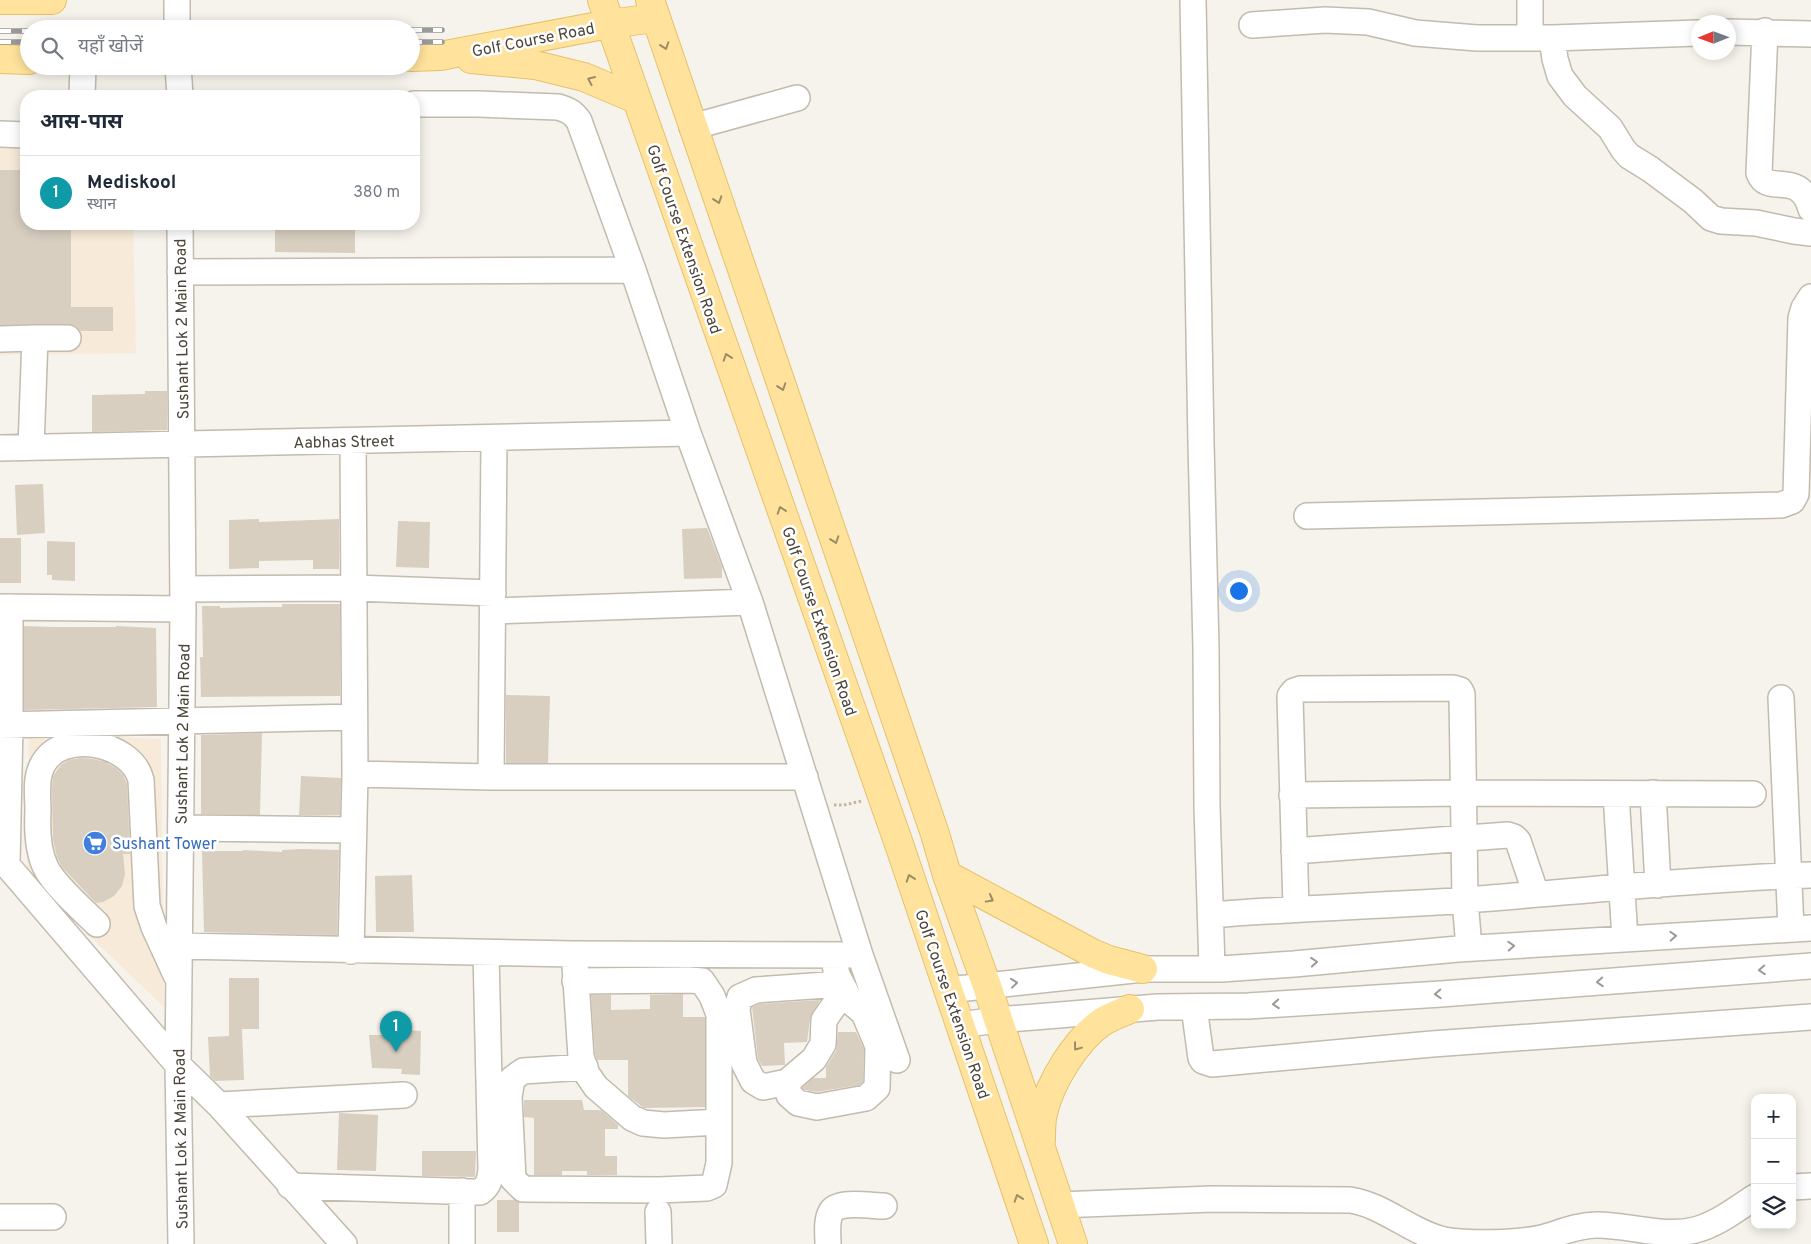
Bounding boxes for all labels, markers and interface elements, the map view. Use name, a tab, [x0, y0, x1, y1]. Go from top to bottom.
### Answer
north arrow	[1691, 15, 1736, 60]
street label: Golf Course Road	[470, 19, 596, 63]
search box	[20, 20, 420, 75]
icon: search	[38, 34, 66, 62]
text: यहाँ खोजें	[78, 35, 143, 59]
one-way arrow	[659, 42, 669, 50]
one-way arrow	[587, 75, 596, 86]
text: आस-पास	[40, 109, 123, 136]
street label: Golf Course Extension Road	[641, 142, 725, 337]
text: Mediskool	[87, 171, 176, 195]
text: 1	[53, 183, 59, 203]
text: 380 m	[353, 183, 400, 203]
text: स्थान	[87, 195, 116, 215]
one-way arrow	[712, 195, 722, 204]
street label: Sushant Lok 2 Main Road	[171, 238, 195, 419]
one-way arrow	[723, 353, 733, 362]
one-way arrow	[776, 382, 786, 390]
street label: Aabhas Street	[293, 432, 395, 454]
one-way arrow	[777, 507, 787, 515]
street label: Golf Course Extension Road	[776, 524, 860, 719]
one-way arrow	[829, 536, 839, 544]
your location	[1226, 578, 1252, 604]
street label: Sushant Lok 2 Main Road	[172, 644, 196, 825]
supermarket icon: Sushant Tower	[82, 830, 108, 856]
place label: Sushant Tower	[112, 835, 217, 855]
one-way arrow	[906, 874, 916, 883]
one-way arrow	[984, 893, 993, 903]
street label: Golf Course Extension Road	[909, 907, 993, 1102]
one-way arrow	[1669, 931, 1677, 942]
one-way arrow	[1507, 940, 1515, 951]
one-way arrow	[1310, 957, 1318, 968]
one-way arrow	[1758, 964, 1766, 975]
one-way arrow	[1596, 976, 1604, 987]
one-way arrow	[1010, 978, 1018, 989]
one-way arrow	[1434, 988, 1442, 999]
one-way arrow	[1272, 998, 1280, 1009]
pin: 1	[380, 1011, 412, 1052]
one-way arrow	[1075, 1041, 1083, 1050]
street label: Sushant Lok 2 Main Road	[170, 1048, 194, 1229]
map controls	[1751, 1094, 1796, 1229]
button: +	[1751, 1094, 1796, 1139]
button: −	[1751, 1139, 1796, 1184]
button: layers	[1751, 1184, 1796, 1229]
one-way arrow	[1014, 1194, 1024, 1203]

